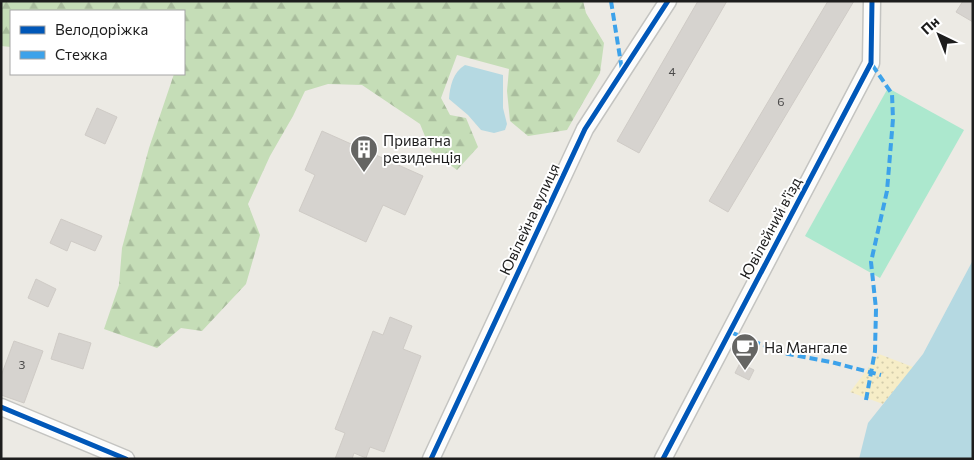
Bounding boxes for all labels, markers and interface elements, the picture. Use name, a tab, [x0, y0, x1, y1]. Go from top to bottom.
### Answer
legend	[10, 10, 185, 75]
north arrow	[914, 10, 964, 60]
text: Пн	[917, 13, 942, 38]
text: Велодоріжка	[55, 20, 148, 38]
text: Стежка	[55, 45, 108, 63]
house number: 4	[668, 64, 676, 78]
house number: 6	[777, 94, 785, 108]
place label: Приватна резиденція	[383, 131, 461, 166]
building icon: Приватна резиденція	[349, 134, 379, 173]
street label: Ювілейна вулиця	[495, 160, 563, 278]
street label: Ювілейний в'їзд	[736, 174, 805, 282]
cafe icon: На Мангале	[730, 332, 760, 371]
place label: На Мангале	[764, 338, 847, 356]
house number: 3	[19, 357, 26, 371]

